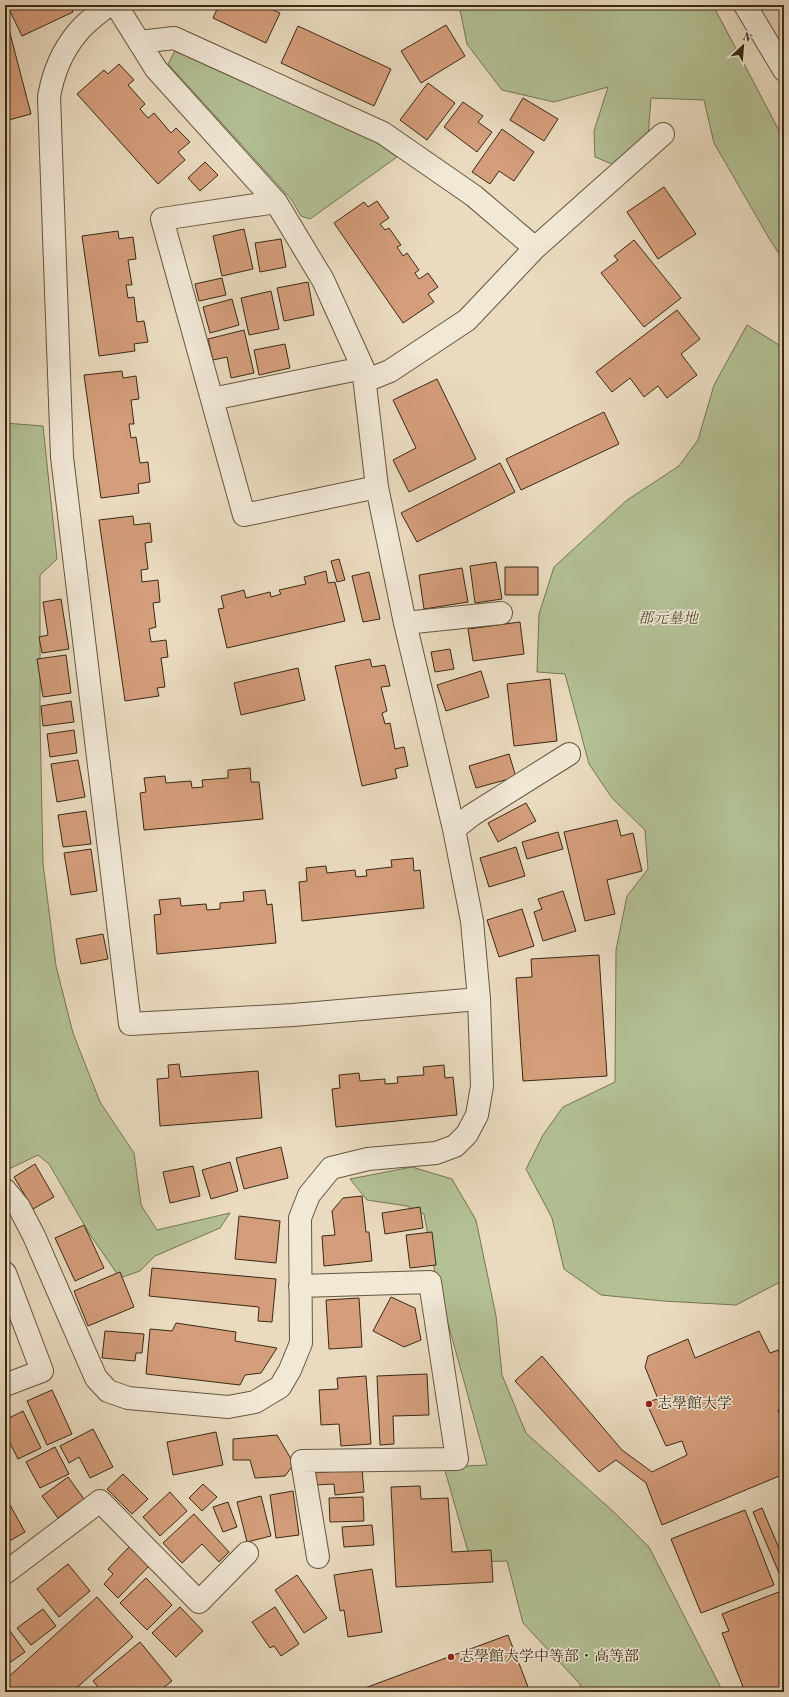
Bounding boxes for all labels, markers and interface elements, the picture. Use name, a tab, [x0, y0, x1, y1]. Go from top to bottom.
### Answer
north arrow	[723, 26, 763, 66]
text: N	[741, 32, 753, 45]
park label: 郡元墓地	[638, 610, 700, 627]
place label: 志學館大学	[657, 1395, 732, 1412]
marker: 志學館大学	[644, 1399, 654, 1409]
place label: 志學館大学中等部・高等部	[459, 1648, 639, 1665]
marker: 志學館大学中等部・高等部	[446, 1652, 456, 1662]

